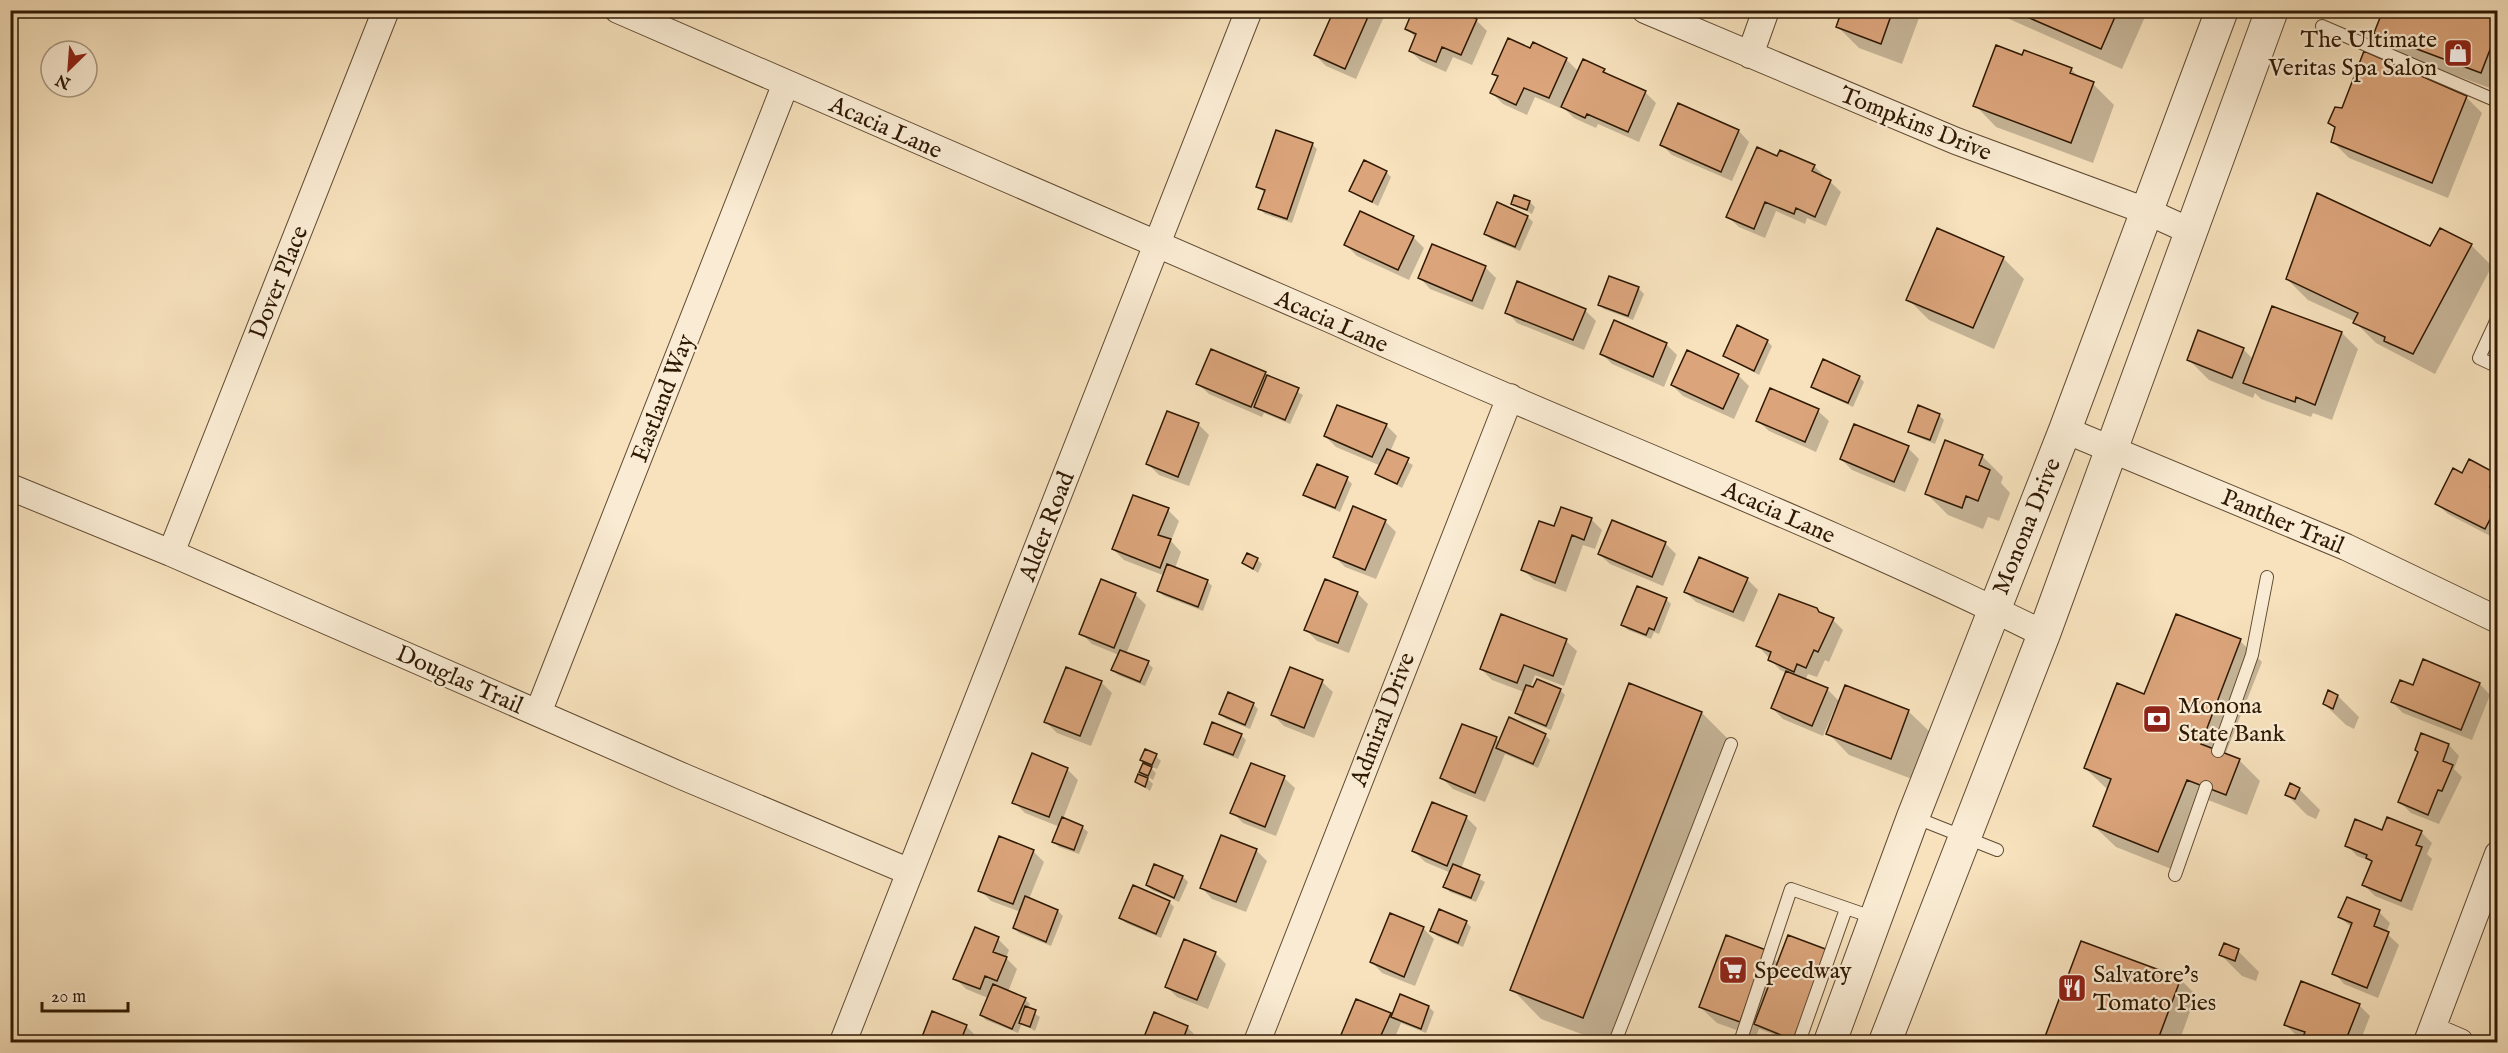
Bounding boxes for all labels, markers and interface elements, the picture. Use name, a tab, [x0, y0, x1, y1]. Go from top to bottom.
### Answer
place label: The Ultimate Veritas Spa Salon	[2267, 25, 2437, 84]
shop icon: The Ultimate Veritas Spa Salon	[2442, 37, 2474, 69]
north arrow	[39, 39, 99, 99]
text: N	[53, 69, 75, 93]
street label: Tompkins Drive	[1835, 80, 1996, 169]
street label: Acacia Lane	[823, 89, 947, 167]
street label: Dover Place	[243, 221, 316, 344]
street label: Acacia Lane	[1269, 283, 1393, 361]
street label: Eastland Way	[625, 330, 702, 467]
street label: Monona Drive	[1986, 453, 2069, 600]
street label: Alder Road	[1012, 467, 1083, 587]
street label: Acacia Lane	[1716, 474, 1840, 552]
street label: Panther Trail	[2216, 483, 2349, 562]
street label: Douglas Trail	[391, 639, 528, 722]
street label: Admiral Drive	[1343, 648, 1423, 792]
place label: Monona State Bank	[2178, 691, 2285, 750]
bank icon: Monona State Bank	[2141, 703, 2173, 735]
supermarket icon: Speedway	[1717, 954, 1749, 986]
place label: Speedway	[1754, 956, 1852, 987]
place label: Salvatore's Tomato Pies	[2093, 960, 2216, 1019]
restaurant icon: Salvatore's Tomato Pies	[2056, 972, 2088, 1004]
scale bar	[42, 975, 128, 1013]
text: 20 m	[51, 986, 86, 1009]

